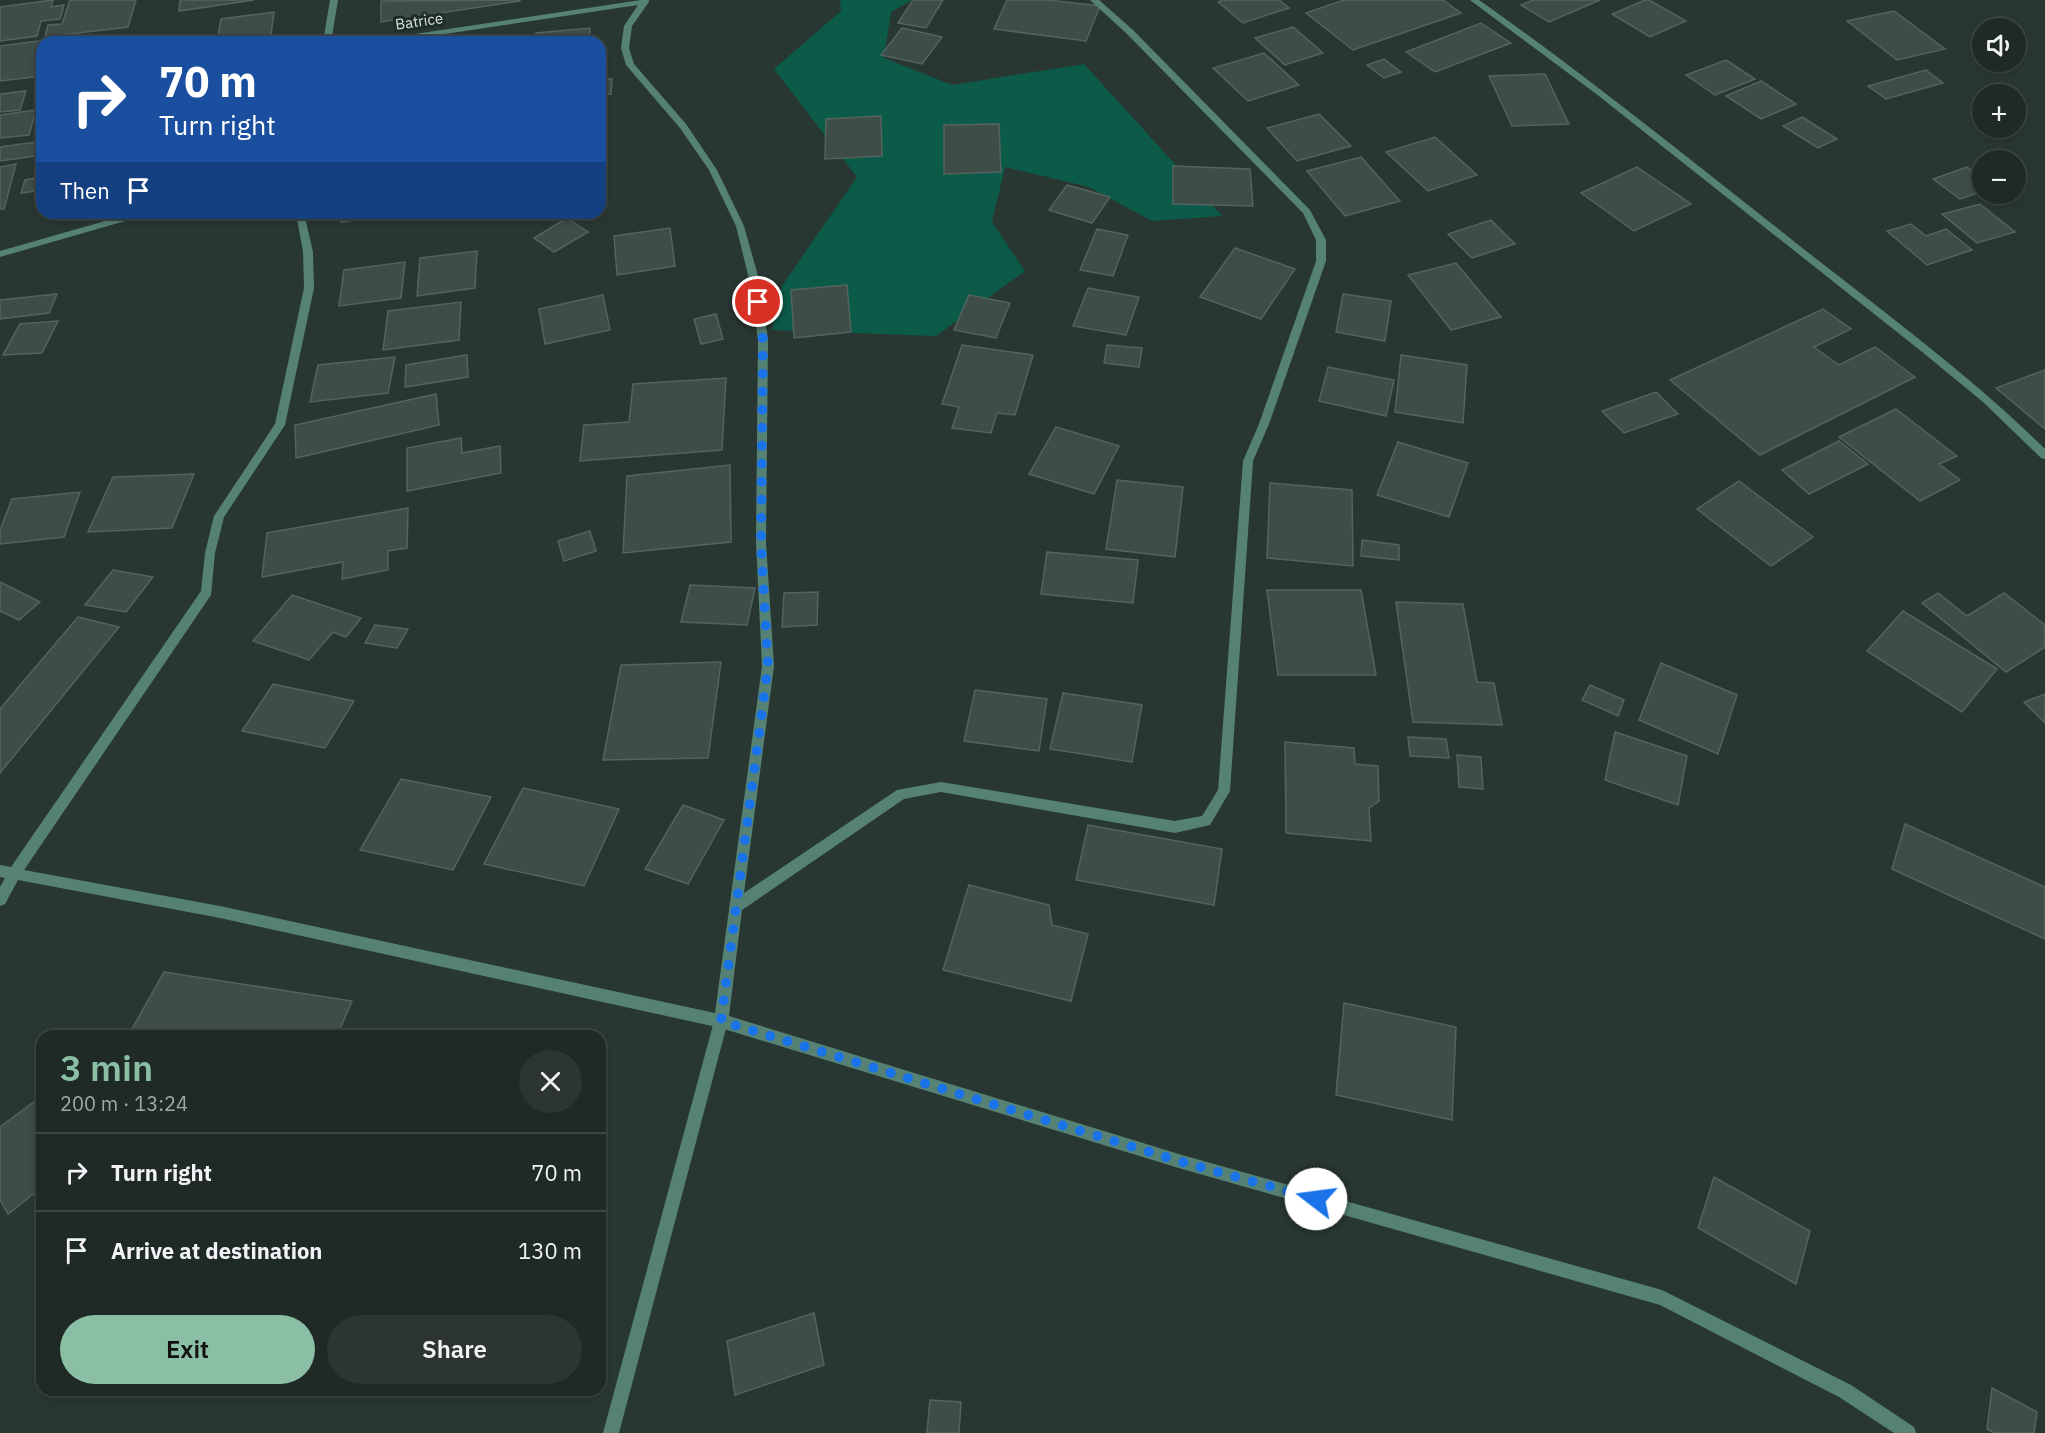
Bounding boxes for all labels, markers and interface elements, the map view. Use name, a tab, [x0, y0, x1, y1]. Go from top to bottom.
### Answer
street label: Batrice	[394, 8, 444, 34]
map controls	[1972, 18, 2026, 204]
button: sound	[1972, 18, 2026, 72]
text: 70 m	[159, 54, 257, 109]
icon: right	[60, 60, 138, 138]
button: +	[1972, 84, 2026, 138]
text: Turn right	[159, 107, 276, 142]
button: −	[1972, 150, 2026, 204]
icon: arrive	[122, 174, 155, 207]
text: Then	[60, 176, 110, 205]
pin	[732, 276, 783, 327]
icon: arrive	[741, 285, 774, 318]
text: 3 min	[60, 1044, 153, 1091]
button: close	[519, 1050, 582, 1113]
text: 200 m · 13:24	[60, 1090, 188, 1117]
icon: right	[60, 1156, 93, 1189]
text: Turn right	[111, 1158, 212, 1187]
text: 70 m	[531, 1158, 582, 1187]
position arrow	[1284, 1167, 1348, 1231]
icon: arrive	[60, 1234, 93, 1267]
text: Arrive at destination	[111, 1236, 322, 1265]
text: 130 m	[518, 1236, 582, 1265]
button: Exit	[60, 1315, 315, 1384]
button: Share	[327, 1315, 582, 1384]

